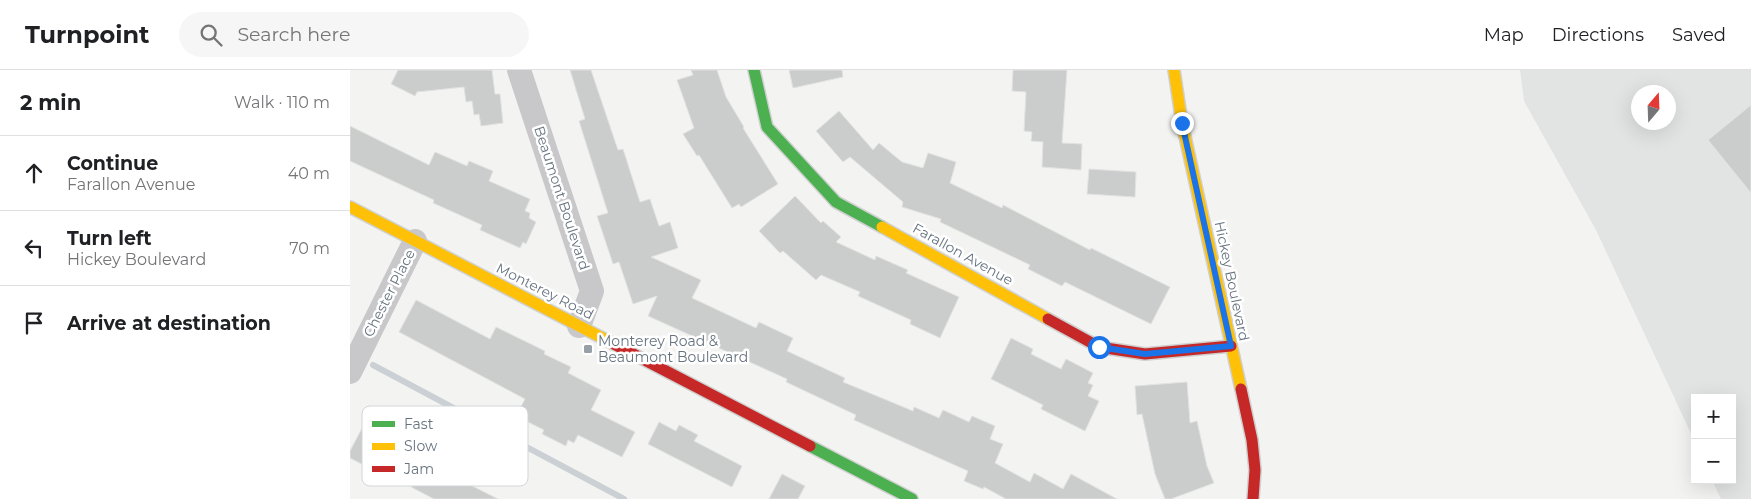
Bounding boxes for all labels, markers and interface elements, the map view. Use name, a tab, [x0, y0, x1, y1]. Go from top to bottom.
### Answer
search box	[179, 12, 529, 57]
text: Turnpoint	[25, 20, 149, 49]
icon: search	[197, 21, 225, 49]
text: Search here	[237, 23, 350, 46]
text: Map	[1484, 24, 1524, 46]
text: Directions	[1552, 24, 1644, 46]
text: Saved	[1672, 24, 1726, 46]
north arrow	[1631, 85, 1676, 130]
text: 2 min	[20, 90, 81, 115]
text: Walk · 110 m	[234, 93, 330, 112]
route end	[1171, 112, 1194, 135]
street label: Beaumont Boulevard	[530, 124, 594, 272]
text: Continue	[67, 152, 158, 175]
icon: ahead	[20, 159, 48, 187]
text: 40 m	[288, 164, 330, 183]
text: Farallon Avenue	[67, 175, 195, 194]
street label: Farallon Avenue	[909, 219, 1017, 289]
street label: Hickey Boulevard	[1211, 219, 1253, 343]
text: Turn left	[67, 227, 152, 250]
icon: left	[20, 234, 48, 262]
text: 70 m	[289, 239, 330, 258]
street label: Chester Place	[359, 246, 419, 340]
text: Hickey Boulevard	[67, 250, 206, 269]
street label: Monterey Road	[493, 259, 597, 323]
icon: arrive	[20, 309, 48, 337]
text: Arrive at destination	[67, 312, 271, 335]
place label: Monterey Road & Beaumont Boulevard	[598, 332, 748, 366]
route start	[1088, 336, 1111, 359]
marker: Monterey Road & Beaumont Boulevard	[582, 343, 594, 355]
map controls	[1691, 394, 1736, 484]
button: +	[1691, 394, 1736, 439]
legend	[362, 406, 528, 486]
text: Fast	[404, 415, 434, 433]
text: Slow	[404, 437, 438, 455]
button: −	[1691, 439, 1736, 484]
text: Jam	[403, 460, 434, 478]

